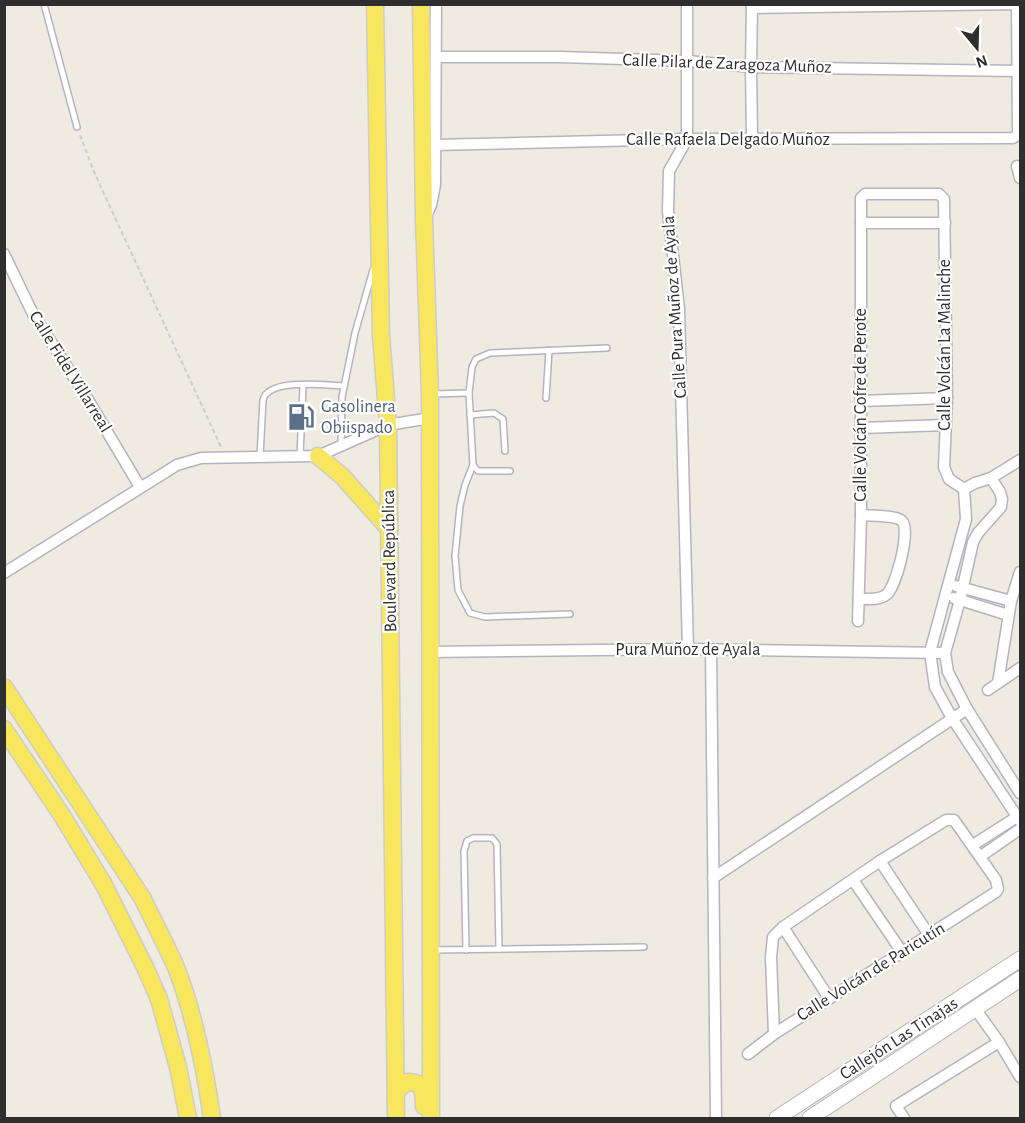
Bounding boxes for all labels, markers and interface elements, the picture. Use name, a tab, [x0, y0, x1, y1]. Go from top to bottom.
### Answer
north arrow	[947, 18, 1007, 78]
street label: Calle Pilar de Zaragoza Muñoz	[622, 51, 832, 77]
text: N	[974, 52, 989, 71]
street label: Calle Rafaela Delgado Muñoz	[626, 131, 830, 149]
street label: Calle Pura Muñoz de Ayala	[660, 215, 690, 399]
street label: Calle Volcán La Malinche	[936, 259, 954, 431]
street label: Calle Fidel Villarreal	[25, 308, 115, 436]
street label: Calle Volcán Cofre de Perote	[852, 308, 870, 502]
place label: Gasolinera Obiispado	[321, 398, 396, 437]
fuel station icon: Gasolinera Obiispado	[286, 402, 316, 432]
street label: Boulevard República	[380, 489, 400, 633]
street label: Pura Muñoz de Ayala	[615, 641, 761, 659]
street label: Calle Volcán de Paricutín	[794, 919, 948, 1025]
street label: Callejón Las Tinajas	[837, 994, 961, 1084]

